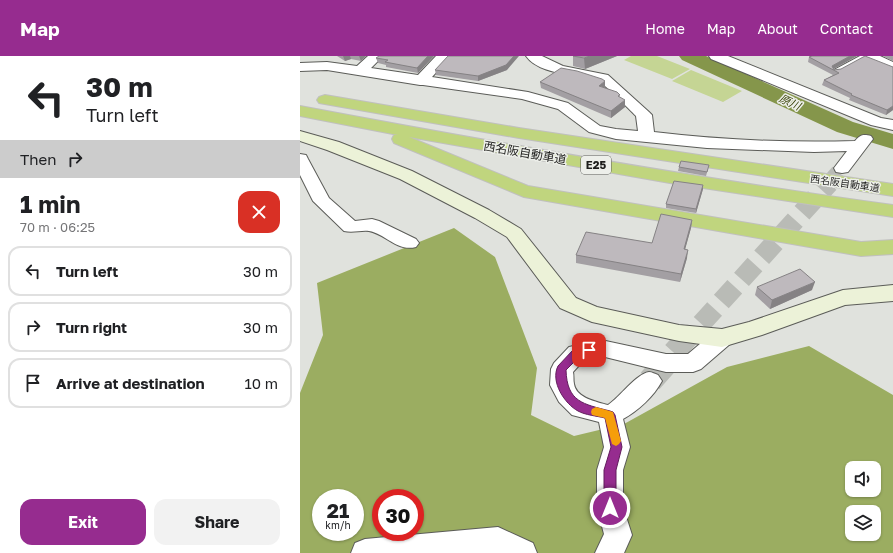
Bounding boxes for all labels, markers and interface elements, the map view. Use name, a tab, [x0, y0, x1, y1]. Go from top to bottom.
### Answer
text: Map	[20, 17, 60, 40]
text: Home	[645, 20, 685, 37]
text: Map	[707, 20, 735, 37]
text: About	[757, 20, 798, 37]
text: Contact	[820, 20, 873, 37]
text: 30 m	[86, 70, 153, 103]
icon: left	[20, 72, 72, 124]
water label: 原川	[777, 91, 804, 113]
text: Turn left	[86, 104, 159, 126]
street label: 西名阪自動車道	[482, 138, 568, 167]
icon: right	[64, 148, 86, 170]
text: Then	[20, 150, 56, 168]
road number: E25	[581, 156, 611, 174]
street label: 西名阪自動車道	[810, 172, 880, 194]
text: 1 min	[20, 189, 80, 218]
button: close	[238, 191, 280, 233]
text: 70 m · 06:25	[20, 219, 95, 235]
icon: left	[22, 260, 44, 282]
text: Turn left	[56, 262, 118, 280]
text: 30 m	[243, 262, 278, 280]
icon: right	[22, 316, 44, 338]
text: Turn right	[56, 318, 127, 336]
text: 30 m	[243, 318, 278, 336]
pin	[572, 333, 606, 367]
icon: arrive	[578, 339, 600, 361]
icon: arrive	[22, 372, 44, 394]
text: Arrive at destination	[56, 374, 205, 392]
text: 10 m	[244, 374, 278, 392]
map controls	[845, 461, 881, 541]
button: sound	[845, 461, 881, 497]
position arrow	[589, 487, 631, 529]
speed limit sign: 30	[372, 489, 424, 541]
text: 21	[327, 498, 349, 522]
button: Exit	[20, 499, 146, 545]
button: Share	[154, 499, 280, 545]
button: layers	[845, 505, 881, 541]
text: km/h	[325, 519, 351, 531]

